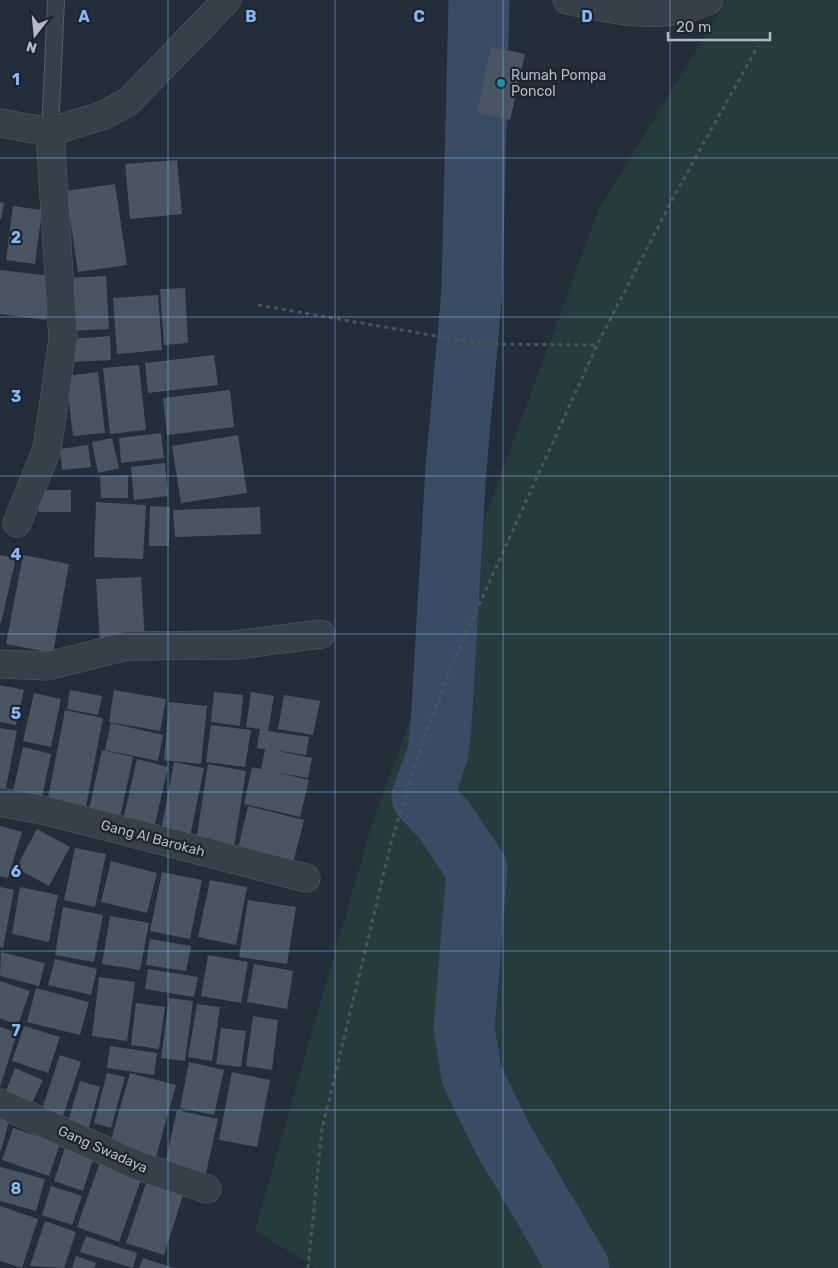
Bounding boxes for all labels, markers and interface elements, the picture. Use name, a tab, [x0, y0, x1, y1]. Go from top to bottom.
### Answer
text: A	[78, 7, 90, 26]
text: B	[245, 7, 257, 26]
text: C	[413, 7, 425, 26]
text: D	[581, 7, 593, 26]
north arrow	[10, 10, 60, 60]
scale bar	[668, 10, 770, 42]
text: 20 m	[676, 18, 711, 36]
text: N	[24, 37, 39, 57]
place label: Rumah Pompa Poncol	[511, 67, 606, 100]
text: 1	[12, 70, 20, 89]
marker: Rumah Pompa Poncol	[495, 77, 507, 89]
text: 2	[11, 228, 21, 247]
text: 3	[11, 387, 21, 406]
text: 4	[11, 545, 22, 564]
text: 5	[11, 704, 21, 723]
street label: Gang Al Barokah	[99, 816, 207, 861]
text: 6	[11, 862, 21, 881]
text: 7	[11, 1021, 21, 1040]
street label: Gang Swadaya	[55, 1122, 150, 1177]
text: 8	[11, 1179, 22, 1198]

